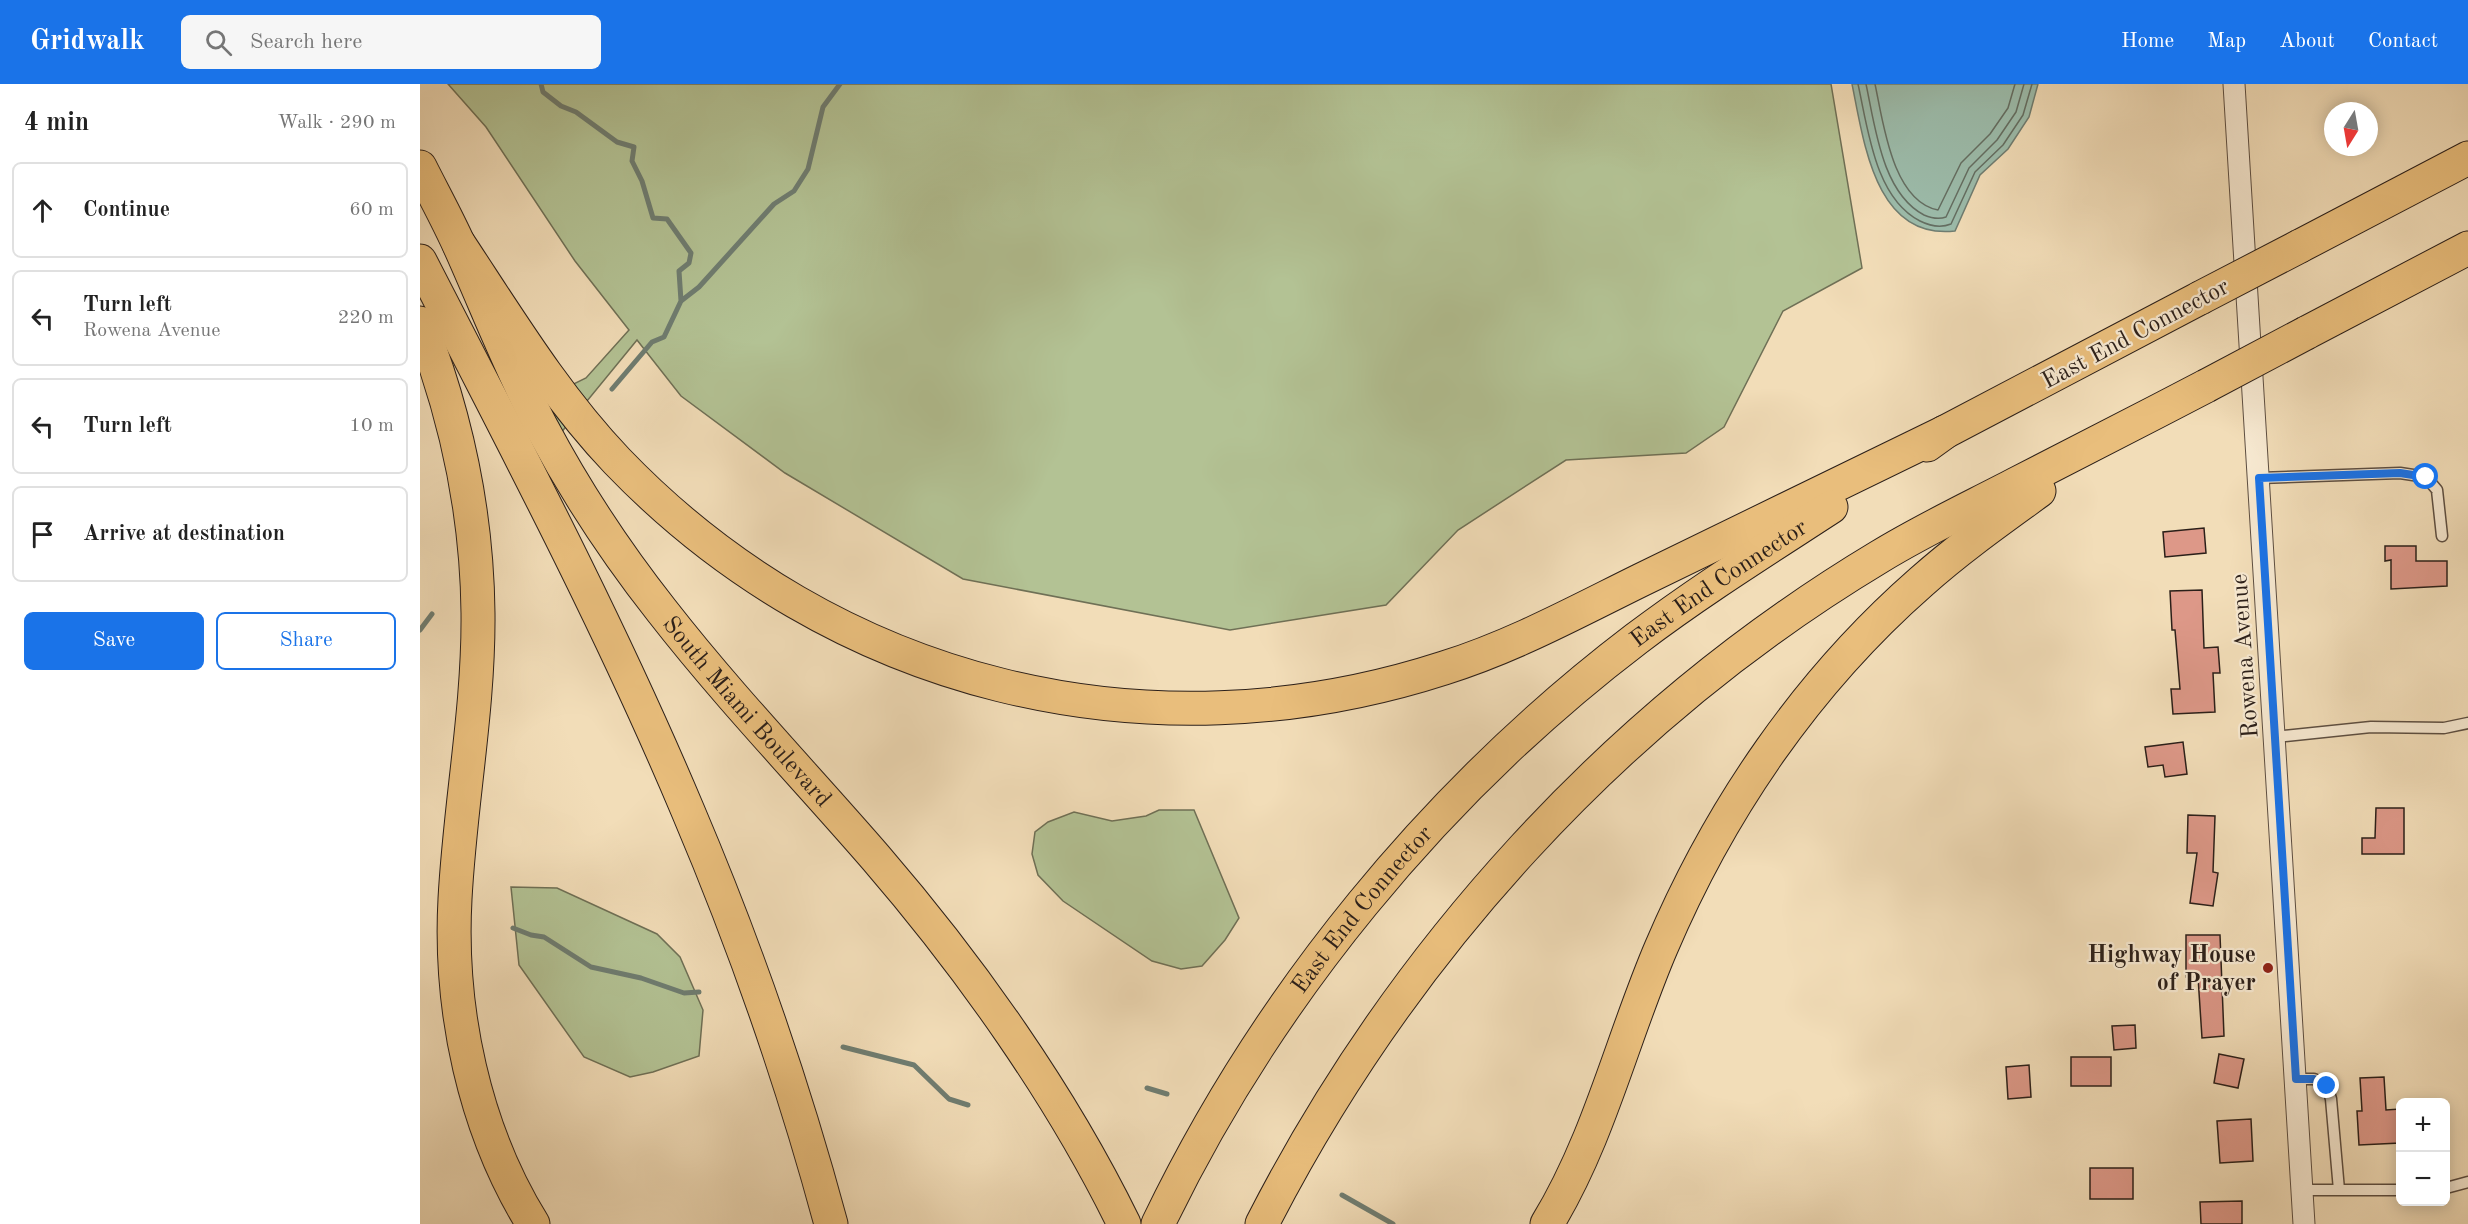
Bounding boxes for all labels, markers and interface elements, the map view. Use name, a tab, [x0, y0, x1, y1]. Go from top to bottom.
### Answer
search box	[181, 15, 601, 69]
icon: search	[202, 26, 235, 59]
text: Gridwalk	[30, 28, 145, 56]
text: Search here	[250, 31, 362, 53]
text: Home	[2121, 31, 2174, 52]
text: Map	[2207, 31, 2246, 52]
text: About	[2279, 31, 2335, 52]
text: Contact	[2368, 31, 2438, 52]
north arrow	[2324, 102, 2378, 156]
text: 4 min	[24, 110, 89, 136]
text: Walk · 290 m	[277, 113, 396, 133]
icon: ahead	[26, 194, 59, 227]
text: Continue	[83, 199, 170, 221]
text: 60 m	[349, 200, 394, 220]
street label: East End Connector	[2038, 275, 2234, 394]
text: Turn left	[83, 294, 172, 316]
icon: left	[26, 302, 59, 335]
text: 220 m	[338, 308, 394, 328]
text: Rowena Avenue	[83, 321, 220, 341]
icon: left	[26, 410, 59, 443]
text: Turn left	[83, 415, 172, 437]
text: 10 m	[349, 416, 394, 436]
route start	[2412, 463, 2438, 489]
street label: East End Connector	[1626, 516, 1812, 653]
icon: arrive	[26, 518, 59, 551]
text: Arrive at destination	[83, 523, 285, 545]
street label: Rowena Avenue	[2228, 573, 2264, 739]
button: Save	[24, 612, 204, 670]
button: Share	[216, 612, 396, 670]
street label: South Miami Boulevard	[657, 613, 835, 812]
street label: East End Connector	[1288, 822, 1438, 999]
place label: Highway House of Prayer	[2087, 944, 2256, 996]
marker: Highway House of Prayer	[2261, 961, 2275, 975]
route end	[2313, 1072, 2339, 1098]
map controls	[2396, 1098, 2450, 1206]
button: +	[2396, 1098, 2450, 1152]
button: −	[2396, 1152, 2450, 1206]

